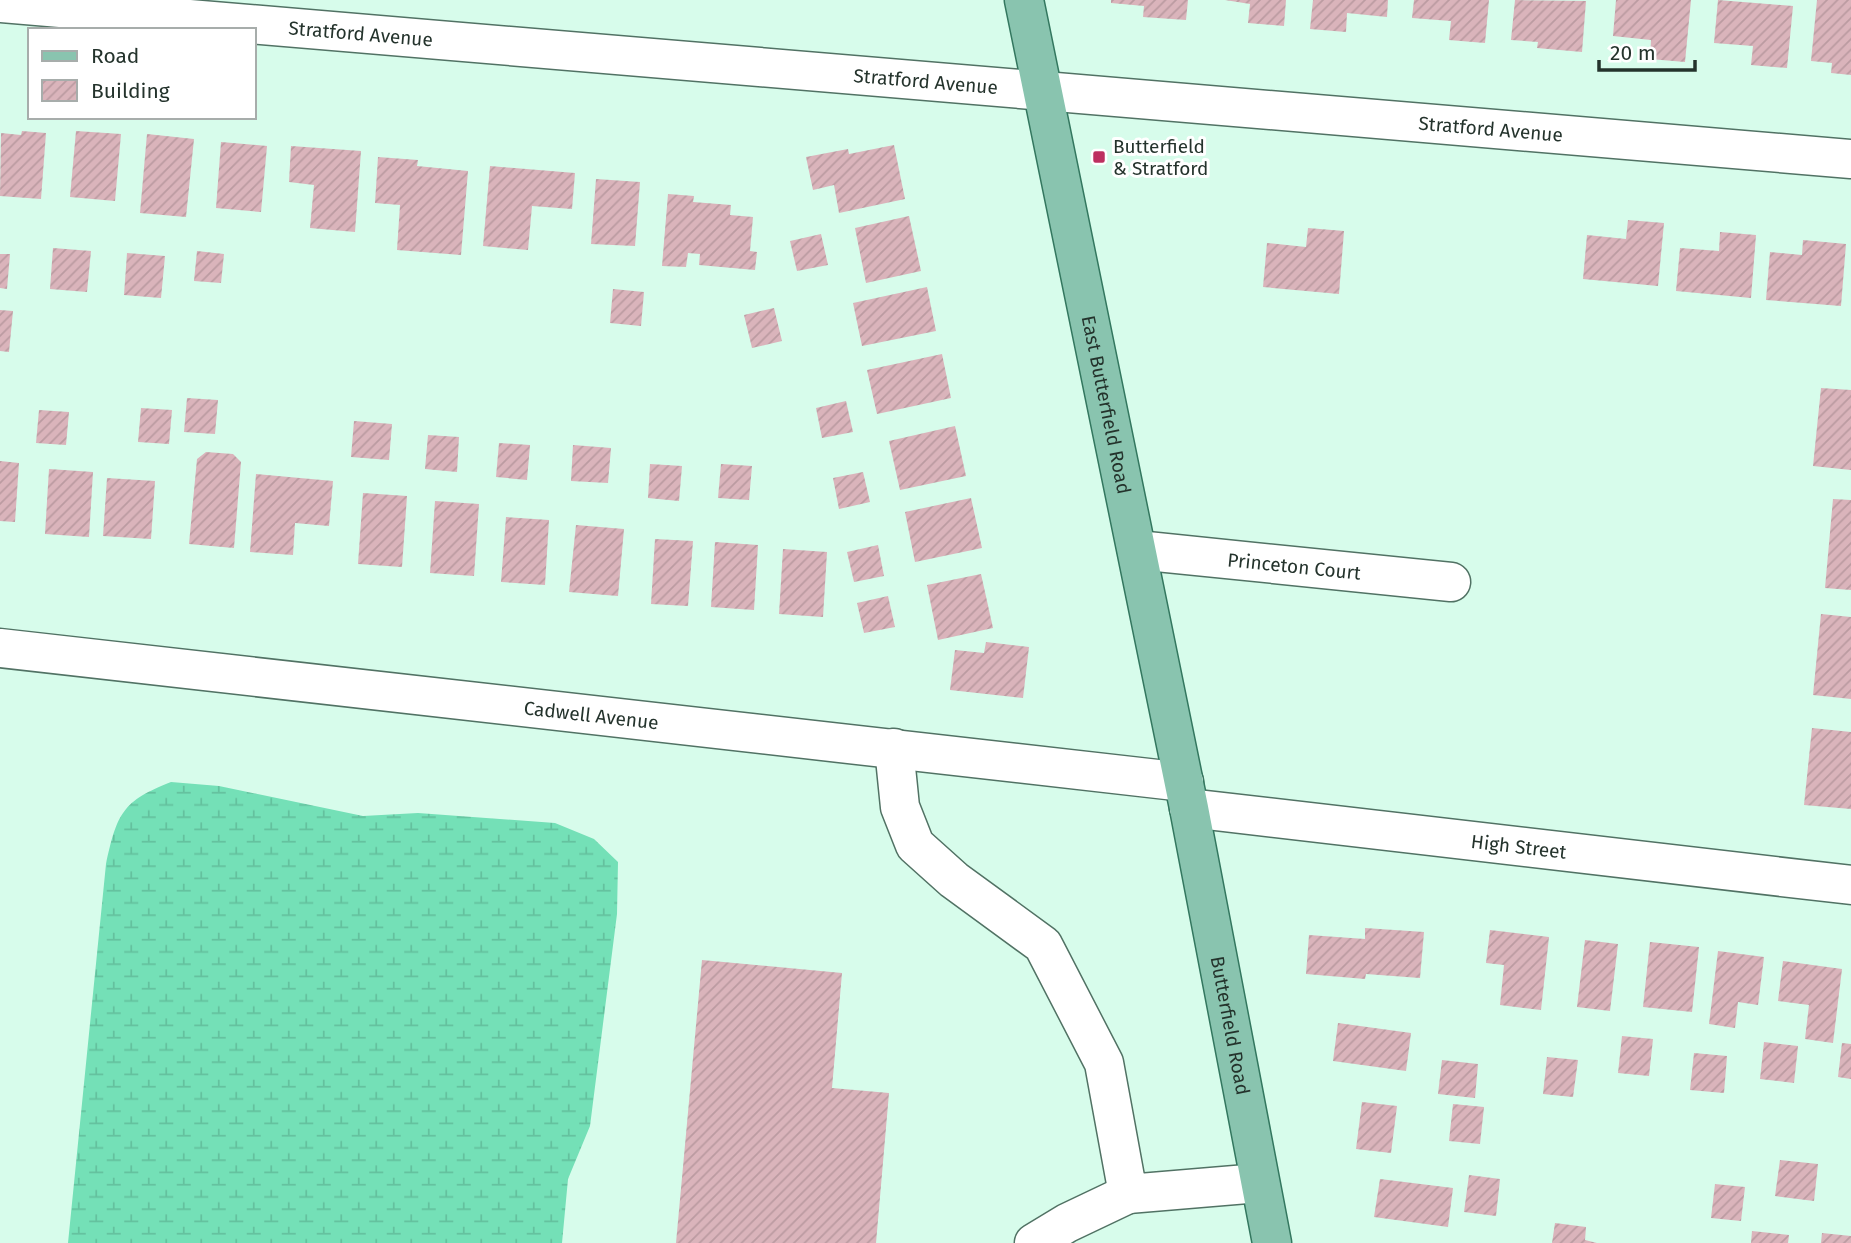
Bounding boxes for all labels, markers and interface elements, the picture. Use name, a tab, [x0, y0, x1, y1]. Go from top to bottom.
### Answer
street label: Stratford Avenue	[288, 16, 434, 51]
legend	[28, 28, 256, 119]
scale bar	[1599, 28, 1695, 72]
text: 20 m	[1610, 40, 1656, 66]
text: Road	[91, 43, 139, 69]
street label: Stratford Avenue	[853, 64, 999, 99]
text: Building	[91, 78, 170, 104]
street label: Stratford Avenue	[1418, 112, 1564, 147]
place label: Butterfield & Stratford	[1113, 135, 1208, 180]
marker: Butterfield & Stratford	[1091, 149, 1107, 165]
street label: East Butterfield Road	[1077, 313, 1136, 496]
street label: Princeton Court	[1226, 548, 1362, 585]
street label: Cadwell Avenue	[523, 696, 660, 734]
street label: High Street	[1470, 830, 1568, 864]
street label: Butterfield Road	[1205, 954, 1254, 1097]

